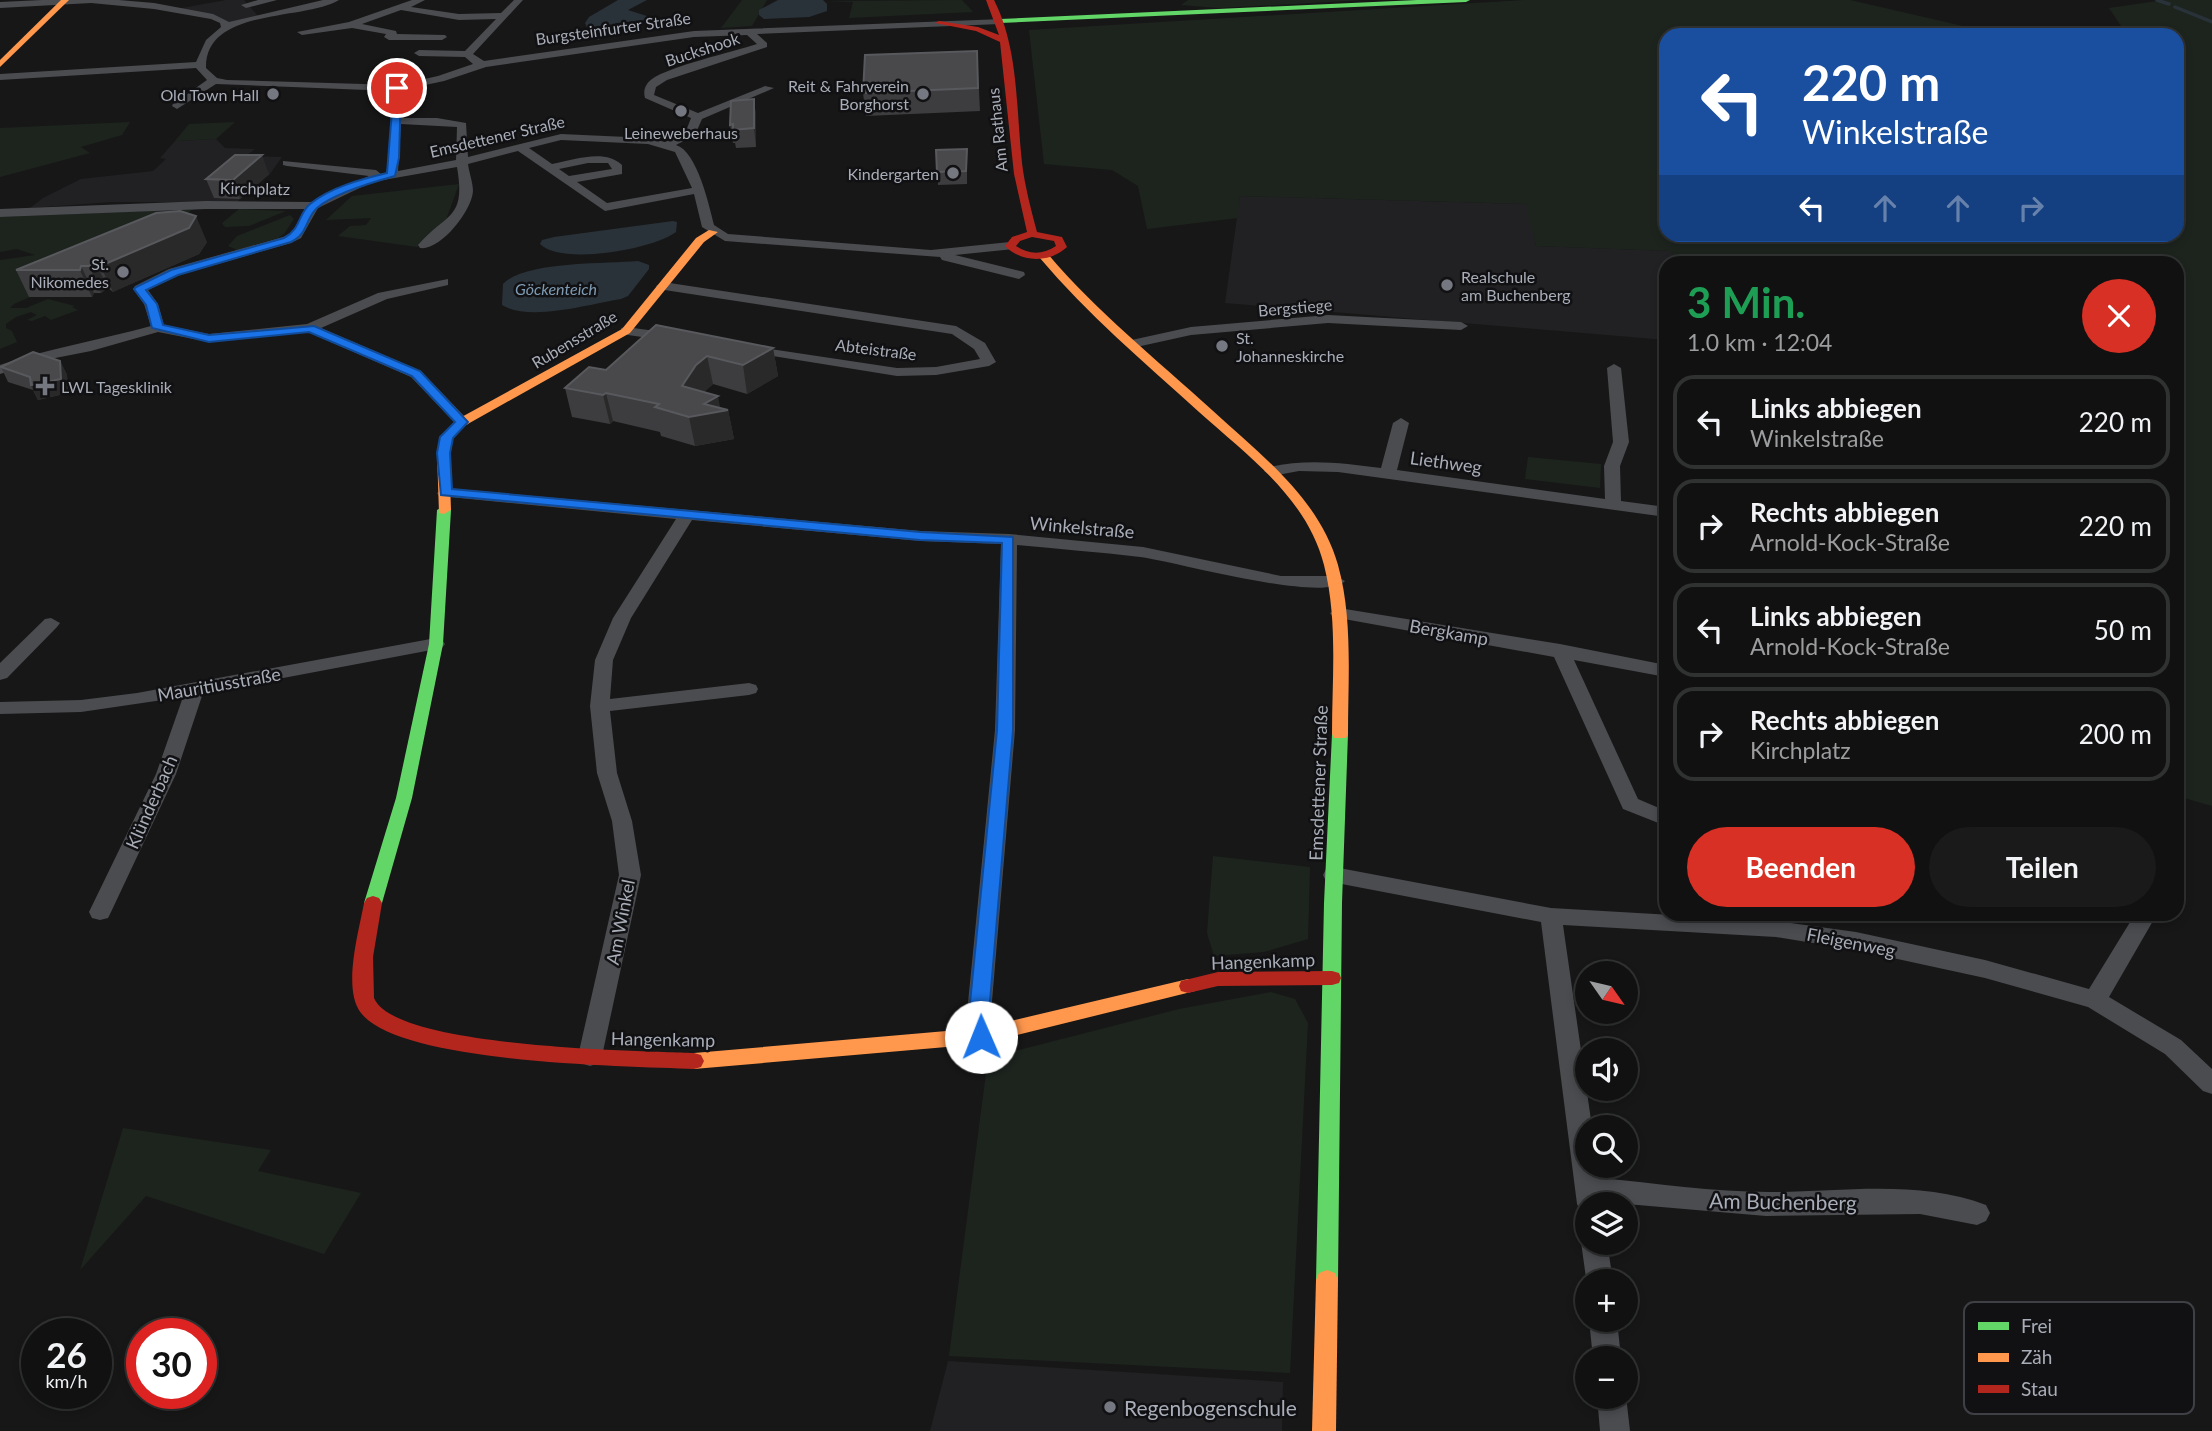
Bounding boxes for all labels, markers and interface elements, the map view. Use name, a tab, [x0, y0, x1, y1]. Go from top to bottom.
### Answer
street label: Burgsteinfurter Straße	[534, 8, 692, 48]
street label: Buckshook	[662, 28, 742, 70]
text: 220 m	[1802, 53, 1940, 111]
icon: left	[1687, 56, 1778, 147]
pin	[367, 58, 427, 118]
icon: arrive	[378, 69, 416, 107]
place label: Reit & Fahrverein Borghorst	[788, 76, 909, 113]
place label: Old Town Hall	[160, 85, 259, 104]
marker: Old Town Hall	[265, 86, 281, 102]
marker: Reit & Fahrverein Borghorst	[915, 86, 931, 102]
street label: Am Rathaus	[983, 87, 1011, 173]
marker: Leineweberhaus	[673, 103, 689, 119]
street label: Emsdettener Straße	[428, 111, 566, 161]
text: Winkelstraße	[1802, 112, 1988, 151]
place label: Leineweberhaus	[624, 123, 738, 142]
place label: Kindergarten	[847, 164, 939, 183]
marker: Kindergarten	[945, 165, 961, 181]
street label: Kirchplatz	[220, 178, 290, 198]
icon: left	[1793, 189, 1831, 227]
icon: ahead	[1866, 189, 1904, 227]
icon: ahead	[1939, 189, 1977, 227]
icon: right	[2012, 189, 2050, 227]
place label: St. Nikomedes	[30, 254, 109, 291]
marker: St. Nikomedes	[115, 264, 131, 280]
place label: Realschule am Buchenberg	[1461, 267, 1571, 304]
marker: Realschule am Buchenberg	[1439, 277, 1455, 293]
text: 3 Min.	[1687, 277, 1805, 327]
water label: Göckenteich	[515, 279, 597, 298]
button: close	[2082, 279, 2156, 353]
street label: Bergstiege	[1257, 294, 1333, 320]
street label: Rubensstraße	[528, 306, 620, 372]
place label: St. Johanneskirche	[1236, 328, 1344, 365]
text: 1.0 km · 12:04	[1687, 328, 1832, 356]
street label: Abteistraße	[834, 335, 918, 363]
marker: St. Johanneskirche	[1214, 338, 1230, 354]
marker: LWL Tagesklinik	[35, 376, 55, 396]
place label: LWL Tagesklinik	[61, 377, 173, 396]
text: Links abbiegen	[1750, 392, 1922, 424]
icon: left	[1691, 403, 1729, 441]
text: 220 m	[2079, 406, 2152, 438]
text: Winkelstraße	[1750, 424, 1884, 452]
street label: Liethweg	[1409, 446, 1483, 478]
text: Rechts abbiegen	[1750, 496, 1939, 528]
icon: right	[1691, 507, 1729, 545]
text: 220 m	[2079, 510, 2152, 542]
street label: Winkelstraße	[1029, 511, 1135, 543]
text: Arnold-Kock-Straße	[1750, 528, 1950, 556]
text: Links abbiegen	[1750, 600, 1922, 632]
icon: left	[1691, 611, 1729, 649]
street label: Bergkamp	[1408, 614, 1490, 650]
text: 50 m	[2094, 614, 2152, 646]
text: Arnold-Kock-Straße	[1750, 632, 1950, 660]
street label: Mauritiusstraße	[156, 662, 282, 706]
text: Rechts abbiegen	[1750, 704, 1939, 736]
street label: Emsdettener Straße	[1304, 705, 1332, 861]
icon: right	[1691, 715, 1729, 753]
text: 200 m	[2079, 718, 2152, 750]
text: Kirchplatz	[1750, 736, 1851, 764]
street label: Klünderbach	[121, 752, 181, 852]
button: Beenden	[1687, 827, 1915, 907]
button: Teilen	[1929, 827, 2156, 907]
street label: Am Winkel	[601, 877, 639, 967]
street label: Fleigenweg	[1805, 923, 1897, 961]
street label: Hangenkamp	[1211, 948, 1315, 974]
north arrow	[1575, 961, 1638, 1024]
map controls	[1575, 961, 1638, 1409]
position arrow	[944, 1000, 1018, 1074]
street label: Hangenkamp	[611, 1027, 715, 1051]
button: sound	[1575, 1038, 1638, 1101]
button: search	[1575, 1115, 1638, 1178]
street label: Am Buchenberg	[1709, 1187, 1857, 1215]
button: layers	[1575, 1192, 1638, 1255]
button: +	[1575, 1269, 1638, 1332]
legend	[1964, 1302, 2194, 1414]
text: Frei	[2021, 1314, 2052, 1337]
speed limit sign: 30	[126, 1318, 217, 1409]
text: 26	[46, 1333, 87, 1375]
text: Zäh	[2021, 1345, 2052, 1368]
button: −	[1575, 1346, 1638, 1409]
text: km/h	[45, 1370, 88, 1392]
text: Stau	[2021, 1377, 2058, 1400]
place label: Regenbogenschule	[1124, 1395, 1297, 1420]
marker: Regenbogenschule	[1102, 1399, 1118, 1415]

